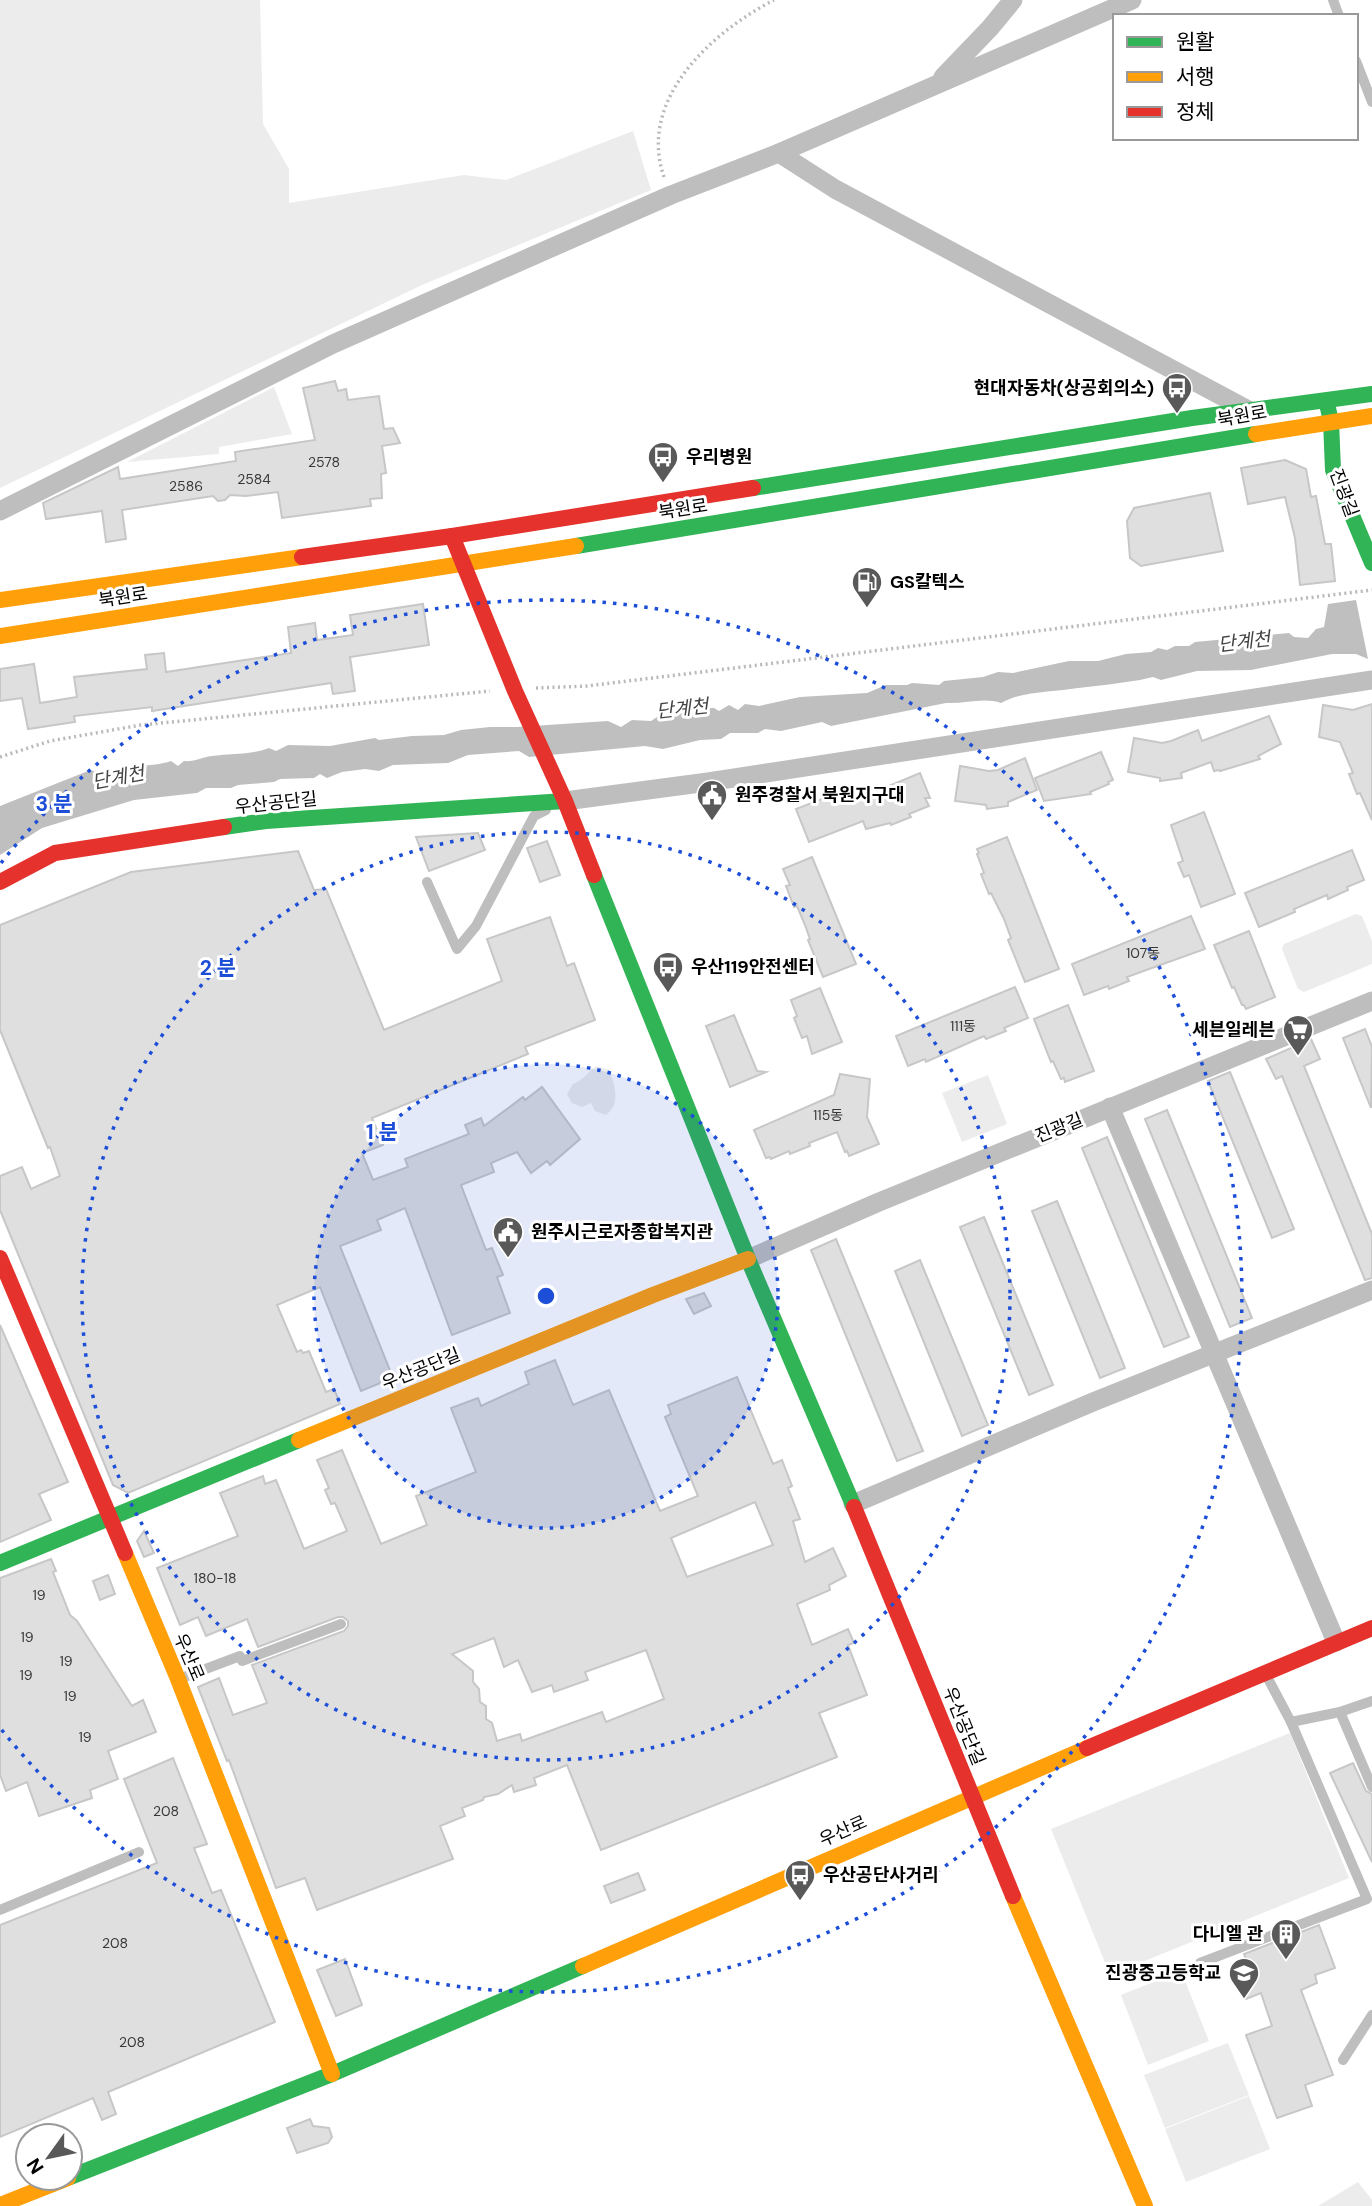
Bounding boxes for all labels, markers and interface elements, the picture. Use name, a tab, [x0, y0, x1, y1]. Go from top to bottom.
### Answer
legend	[1113, 14, 1358, 140]
text: 원활	[1176, 28, 1215, 56]
text: 서행	[1176, 63, 1215, 91]
text: 정체	[1176, 98, 1215, 126]
bus stop icon: 현대자동차(상공회의소)	[1160, 371, 1194, 415]
place label: 현대자동차(상공회의소)	[974, 376, 1154, 400]
street label: 북원로	[1215, 400, 1269, 432]
bus stop icon: 우리병원	[646, 440, 680, 484]
place label: 우리병원	[686, 445, 752, 469]
house number: 2578	[308, 453, 340, 471]
street label: 진광길	[1324, 466, 1364, 520]
house number: 2584	[237, 470, 271, 488]
house number: 2586	[169, 477, 203, 495]
street label: 북원로	[657, 493, 709, 525]
fuel station icon: GS칼텍스	[850, 565, 884, 609]
place label: GS칼텍스	[890, 570, 965, 594]
street label: 북원로	[97, 581, 149, 613]
water label: 단계천	[1217, 626, 1273, 657]
water label: 단계천	[655, 693, 711, 724]
water label: 단계천	[90, 760, 148, 795]
public building icon: 원주경찰서 북원지구대	[695, 778, 729, 822]
place label: 원주경찰서 북원지구대	[735, 783, 905, 807]
street label: 우산공단길	[234, 787, 318, 819]
text: 3 분	[36, 790, 72, 818]
house number: 107동	[1126, 944, 1160, 962]
bus stop icon: 우산119안전센터	[651, 950, 685, 994]
text: 2 분	[200, 954, 236, 982]
place label: 우산119안전센터	[691, 955, 815, 979]
supermarket icon: 세븐일레븐	[1281, 1013, 1315, 1057]
house number: 111동	[950, 1017, 976, 1035]
place label: 세븐일레븐	[1192, 1018, 1275, 1042]
house number: 115동	[813, 1106, 843, 1124]
street label: 진광길	[1031, 1108, 1087, 1148]
text: 1 분	[366, 1118, 398, 1146]
public building icon: 원주시근로자종합복지관	[491, 1215, 525, 1259]
place label: 원주시근로자종합복지관	[531, 1220, 714, 1244]
centre of rings	[534, 1284, 558, 1308]
street label: 우산공단길	[378, 1342, 464, 1396]
house number: 180-18	[194, 1569, 236, 1587]
house number: 19	[32, 1586, 46, 1604]
house number: 19	[20, 1628, 34, 1646]
street label: 우산로	[168, 1629, 210, 1685]
house number: 19	[59, 1652, 73, 1670]
house number: 19	[19, 1666, 33, 1684]
street label: 우산공단길	[937, 1683, 991, 1769]
house number: 19	[63, 1687, 77, 1705]
house number: 19	[78, 1728, 92, 1746]
house number: 208	[153, 1802, 179, 1820]
street label: 우산로	[815, 1810, 871, 1852]
bus stop icon: 우산공단사거리	[783, 1858, 817, 1902]
place label: 우산공단사거리	[823, 1863, 939, 1887]
building icon: 다니엘 관	[1269, 1917, 1303, 1961]
place label: 다니엘 관	[1193, 1922, 1263, 1946]
house number: 208	[102, 1934, 128, 1952]
school or university icon: 진광중고등학교	[1227, 1956, 1261, 2000]
place label: 진광중고등학교	[1105, 1961, 1221, 1985]
house number: 208	[119, 2033, 145, 2051]
north arrow	[14, 2122, 84, 2192]
text: N	[21, 2153, 49, 2179]

